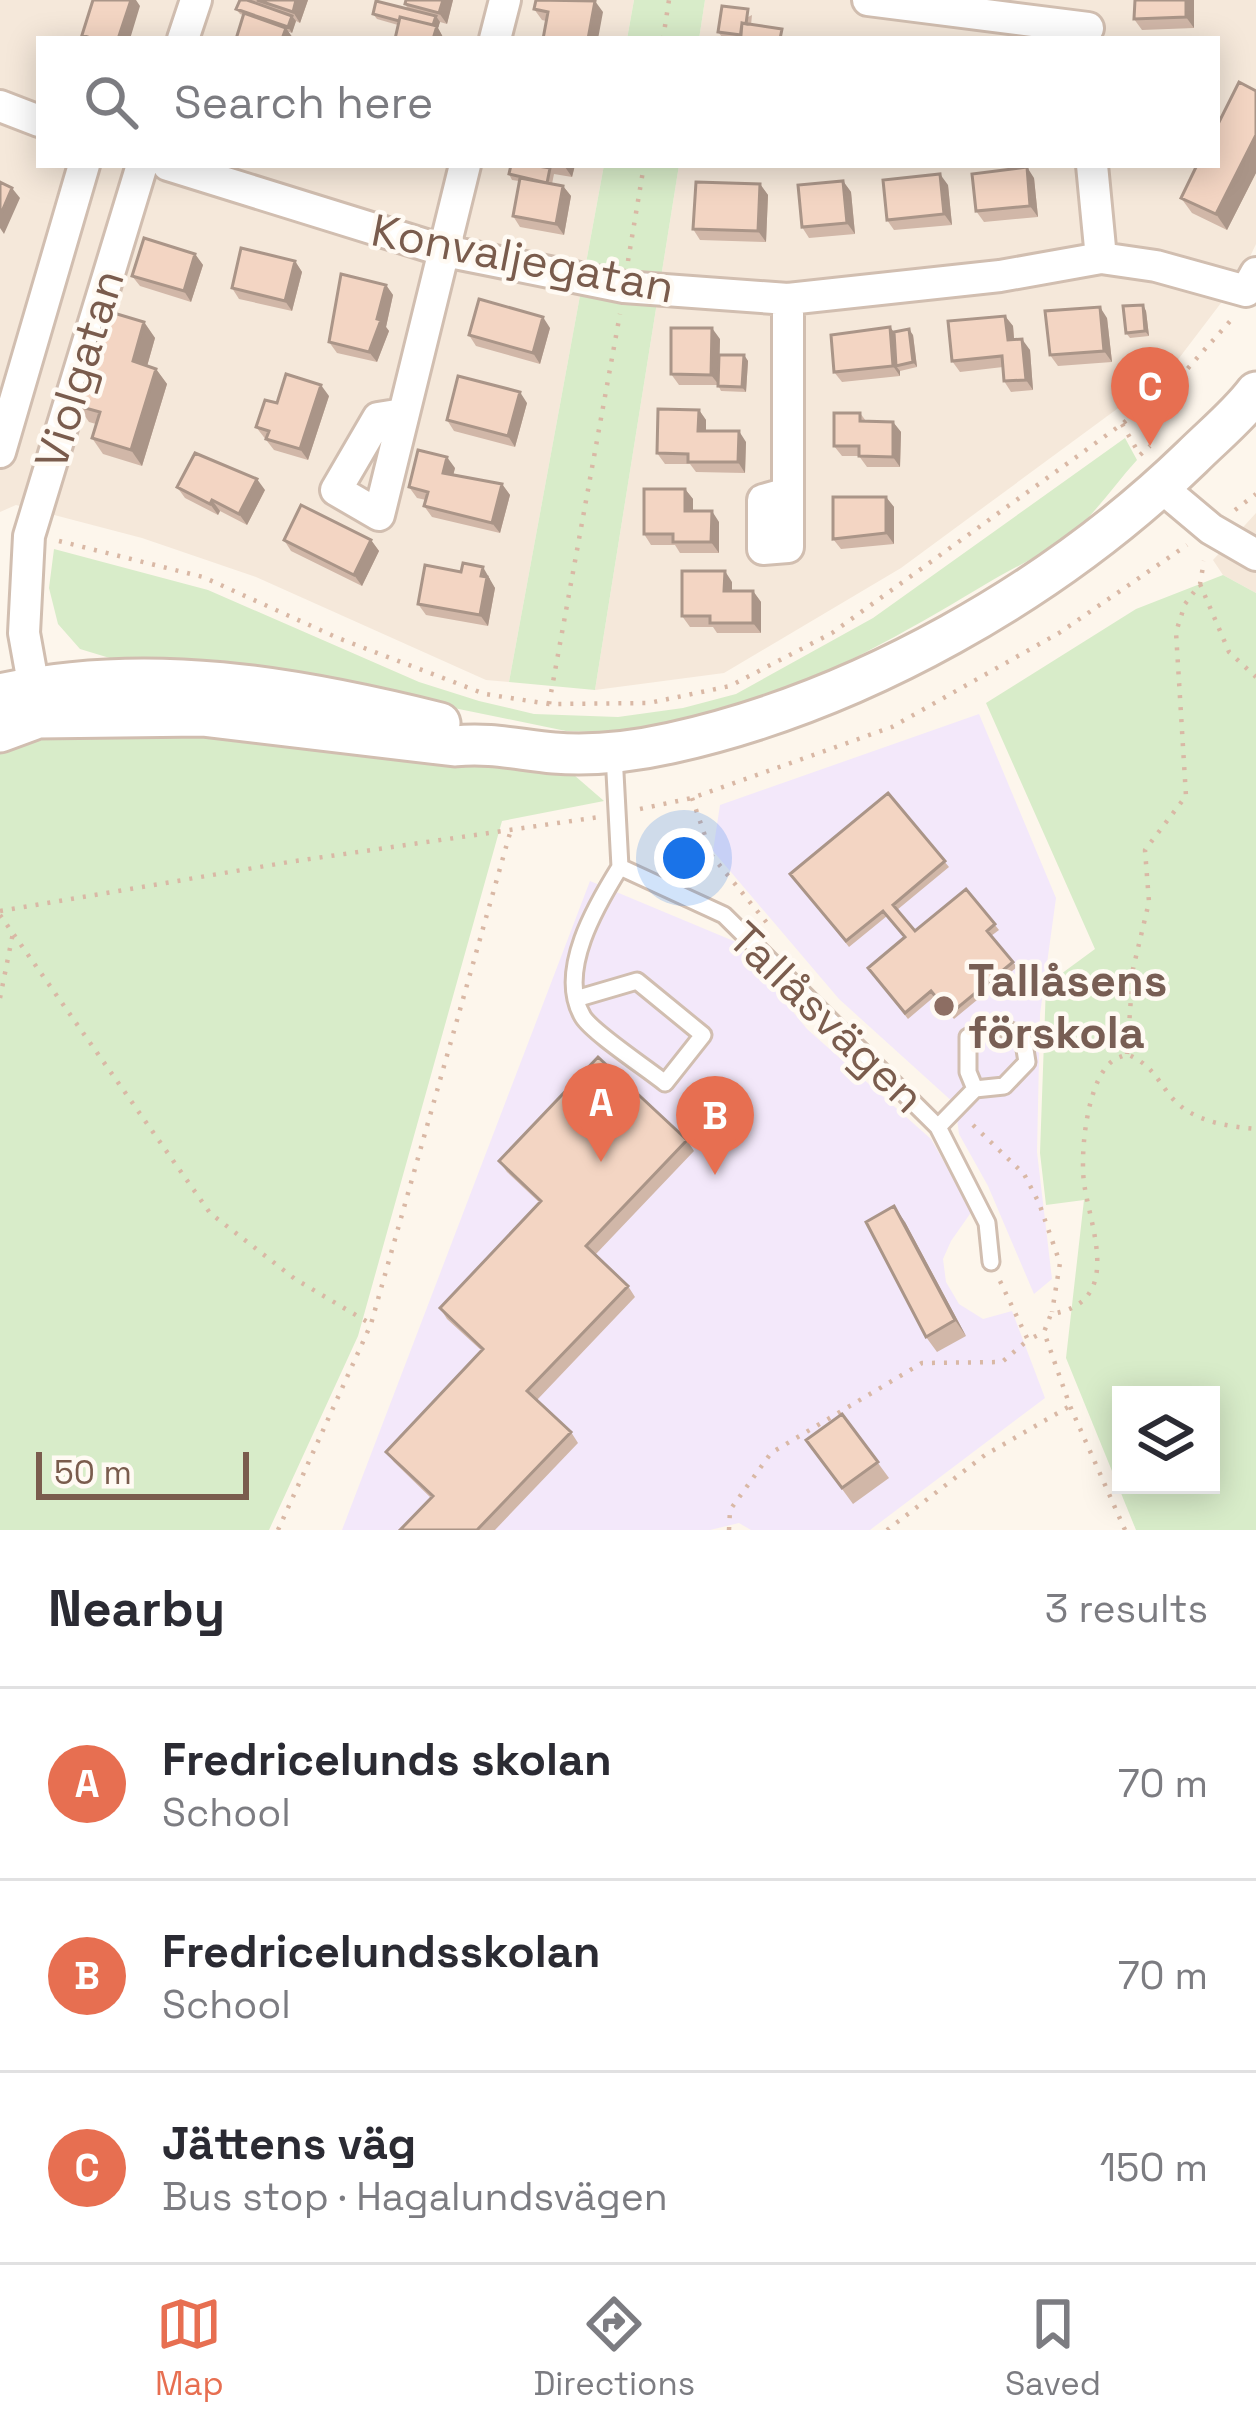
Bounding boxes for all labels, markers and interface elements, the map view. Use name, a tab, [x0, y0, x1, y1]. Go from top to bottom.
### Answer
search box	[36, 36, 1220, 168]
icon: search	[78, 69, 144, 135]
text: Search here	[174, 74, 433, 131]
street label: Konvaljegatan	[367, 201, 679, 316]
street label: Violgatan	[22, 263, 137, 476]
pin: C	[1111, 347, 1189, 446]
your location	[654, 828, 714, 888]
street label: Tallåsvägen	[717, 910, 937, 1125]
place label: Tallåsens förskola	[968, 952, 1167, 1061]
marker: Tallåsens förskola	[931, 993, 957, 1019]
pin: A	[562, 1063, 640, 1162]
pin: B	[676, 1076, 754, 1175]
map controls	[1112, 1386, 1220, 1494]
button: layers	[1112, 1386, 1220, 1494]
scale bar	[36, 1446, 249, 1499]
text: 50 m	[54, 1452, 132, 1494]
text: Nearby	[48, 1576, 225, 1641]
text: 3 results	[1045, 1584, 1208, 1633]
text: Fredricelunds skolan	[162, 1731, 612, 1788]
text: A	[75, 1759, 99, 1808]
text: 70 m	[1118, 1759, 1208, 1808]
text: School	[162, 1788, 291, 1837]
text: Fredricelundsskolan	[162, 1923, 600, 1980]
text: B	[74, 1951, 100, 2000]
text: 70 m	[1118, 1951, 1208, 2000]
text: School	[162, 1980, 291, 2029]
text: Jättens väg	[162, 2115, 416, 2172]
text: C	[74, 2143, 100, 2192]
text: 150 m	[1100, 2143, 1208, 2192]
text: Bus stop · Hagalundsvägen	[162, 2172, 668, 2221]
tab: Map	[155, 2291, 224, 2405]
tab: Directions	[533, 2291, 695, 2405]
tab: Saved	[1005, 2291, 1101, 2405]

